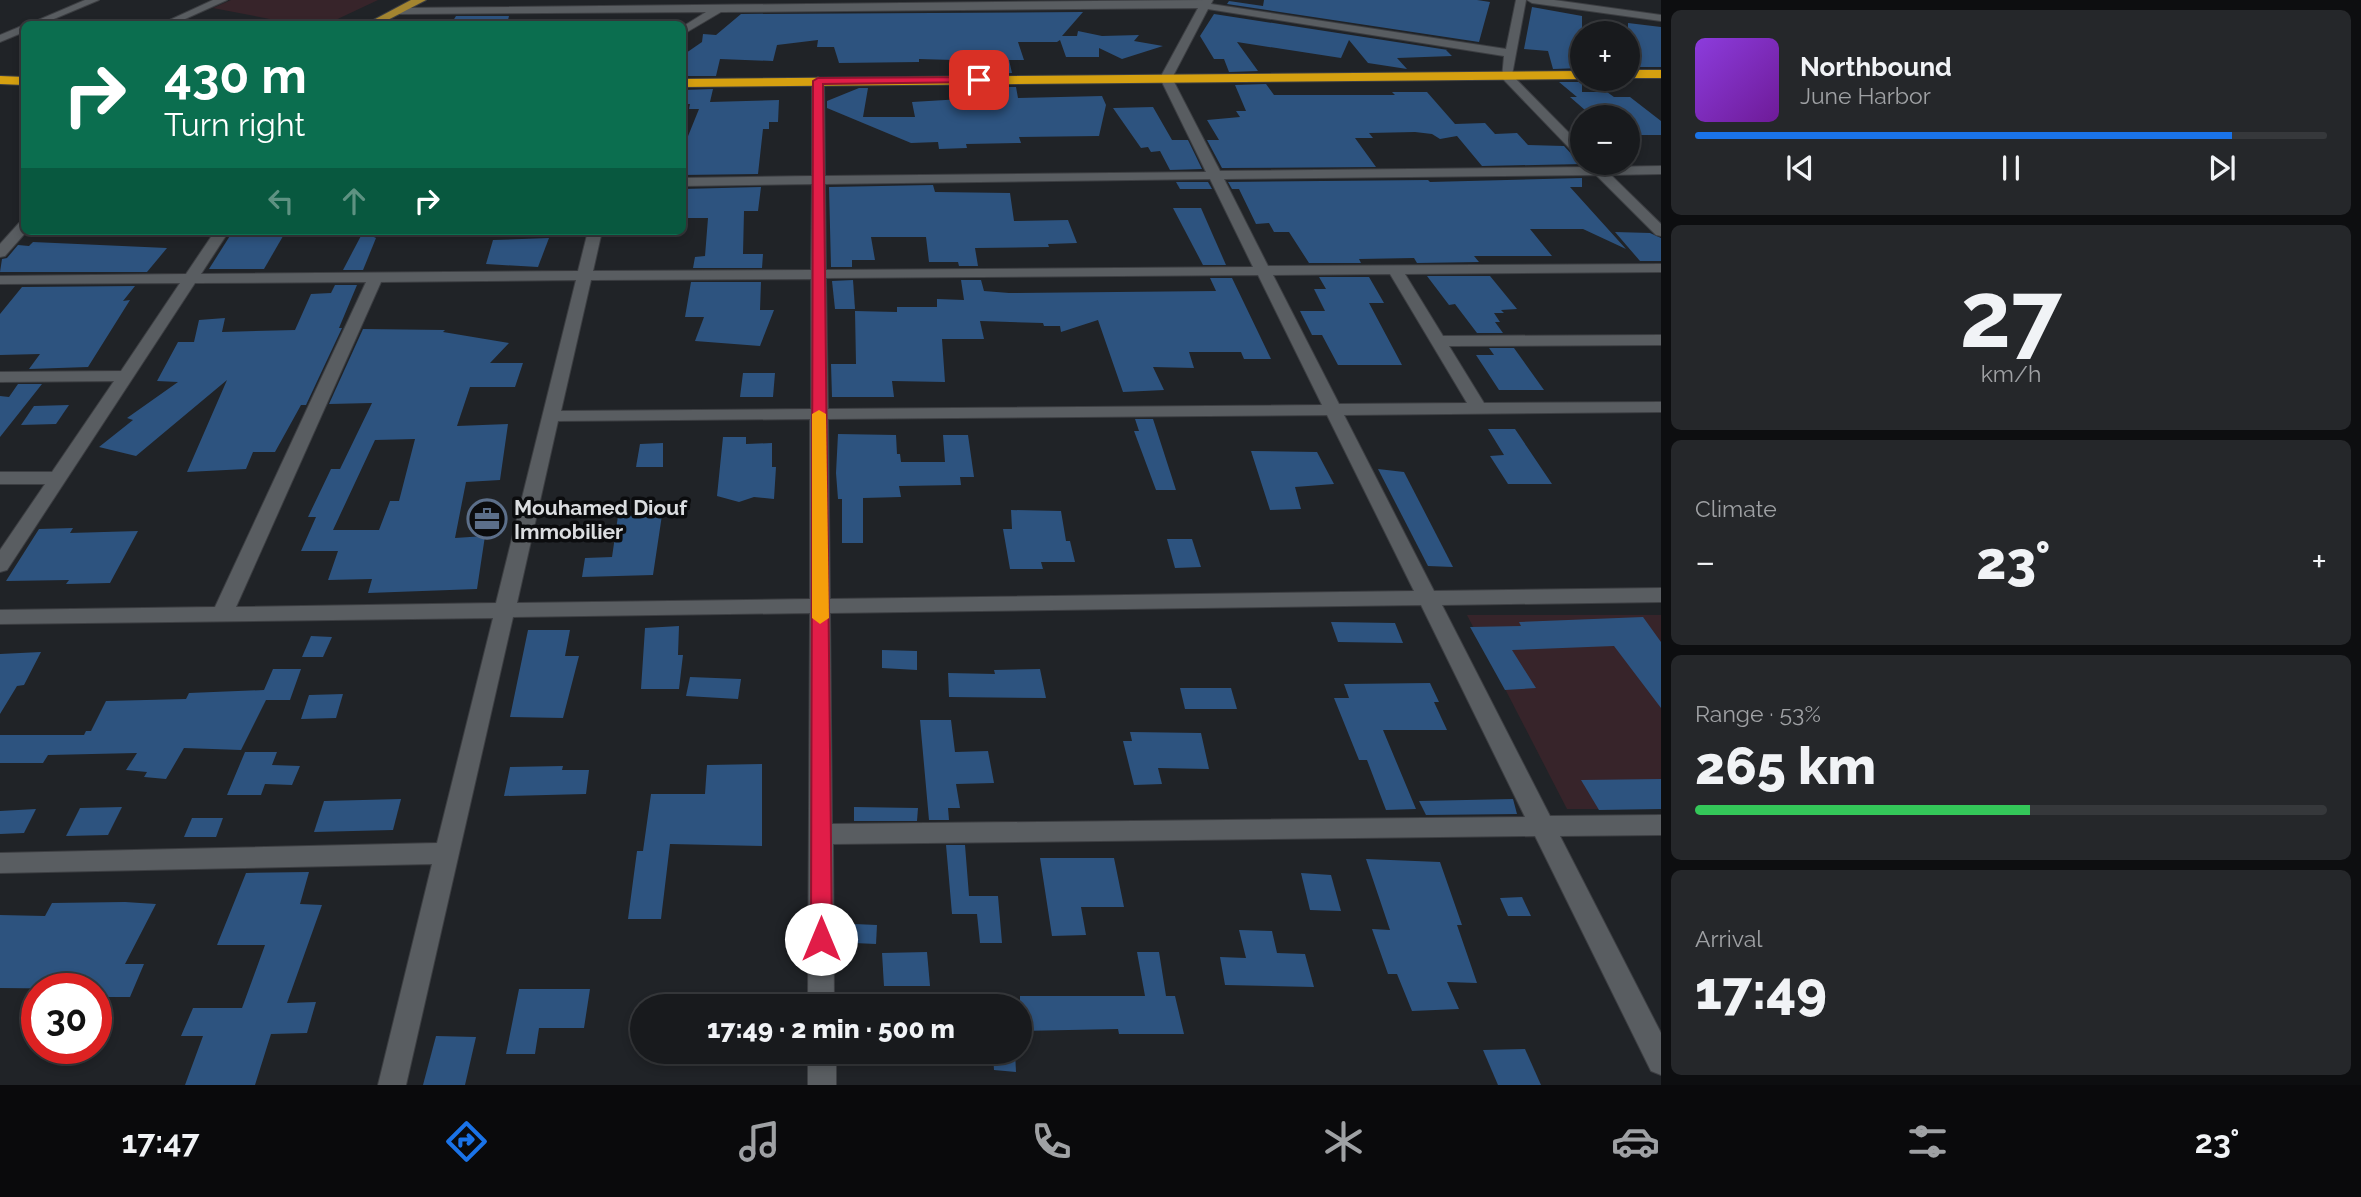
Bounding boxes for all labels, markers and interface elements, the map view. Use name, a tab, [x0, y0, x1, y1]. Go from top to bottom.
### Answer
map controls	[1570, 21, 1640, 175]
button: +	[1570, 21, 1640, 91]
text: 430 m	[164, 47, 307, 104]
icon: right	[49, 49, 140, 140]
pin	[949, 50, 1009, 110]
text: Northbound	[1800, 52, 1952, 82]
icon: arrive	[960, 61, 998, 99]
text: June Harbor	[1800, 82, 1931, 109]
button: −	[1570, 105, 1640, 175]
text: Turn right	[164, 106, 305, 143]
icon: previous	[1781, 149, 1819, 187]
icon: pause	[1992, 149, 2030, 187]
icon: next	[2203, 149, 2241, 187]
icon: left	[262, 182, 300, 220]
icon: ahead	[335, 182, 373, 220]
icon: right	[408, 182, 446, 220]
text: 27	[1960, 261, 2062, 368]
text: km/h	[1981, 360, 2041, 387]
place label: Mouhamed Diouf Immobilier	[514, 495, 688, 544]
text: Climate	[1695, 495, 1777, 522]
office icon: Mouhamed Diouf Immobilier	[466, 498, 508, 540]
text: 23°	[1976, 530, 2050, 591]
text: −	[1695, 539, 1715, 584]
text: +	[2311, 539, 2327, 584]
text: Range · 53%	[1695, 700, 1821, 727]
text: 265 km	[1695, 735, 1876, 796]
position arrow	[784, 902, 858, 976]
text: Arrival	[1695, 925, 1762, 952]
text: 17:49	[1695, 960, 1827, 1021]
speed limit sign: 30	[21, 973, 112, 1064]
text: 17:49 · 2 min · 500 m	[707, 1014, 955, 1044]
icon: directions	[442, 1117, 491, 1166]
icon: music	[735, 1117, 784, 1166]
icon: phone	[1027, 1117, 1076, 1166]
icon: climate	[1319, 1117, 1368, 1166]
icon: car	[1611, 1117, 1660, 1166]
icon: filters	[1903, 1117, 1952, 1166]
text: 17:47	[122, 1123, 199, 1160]
text: 23°	[2195, 1123, 2239, 1160]

